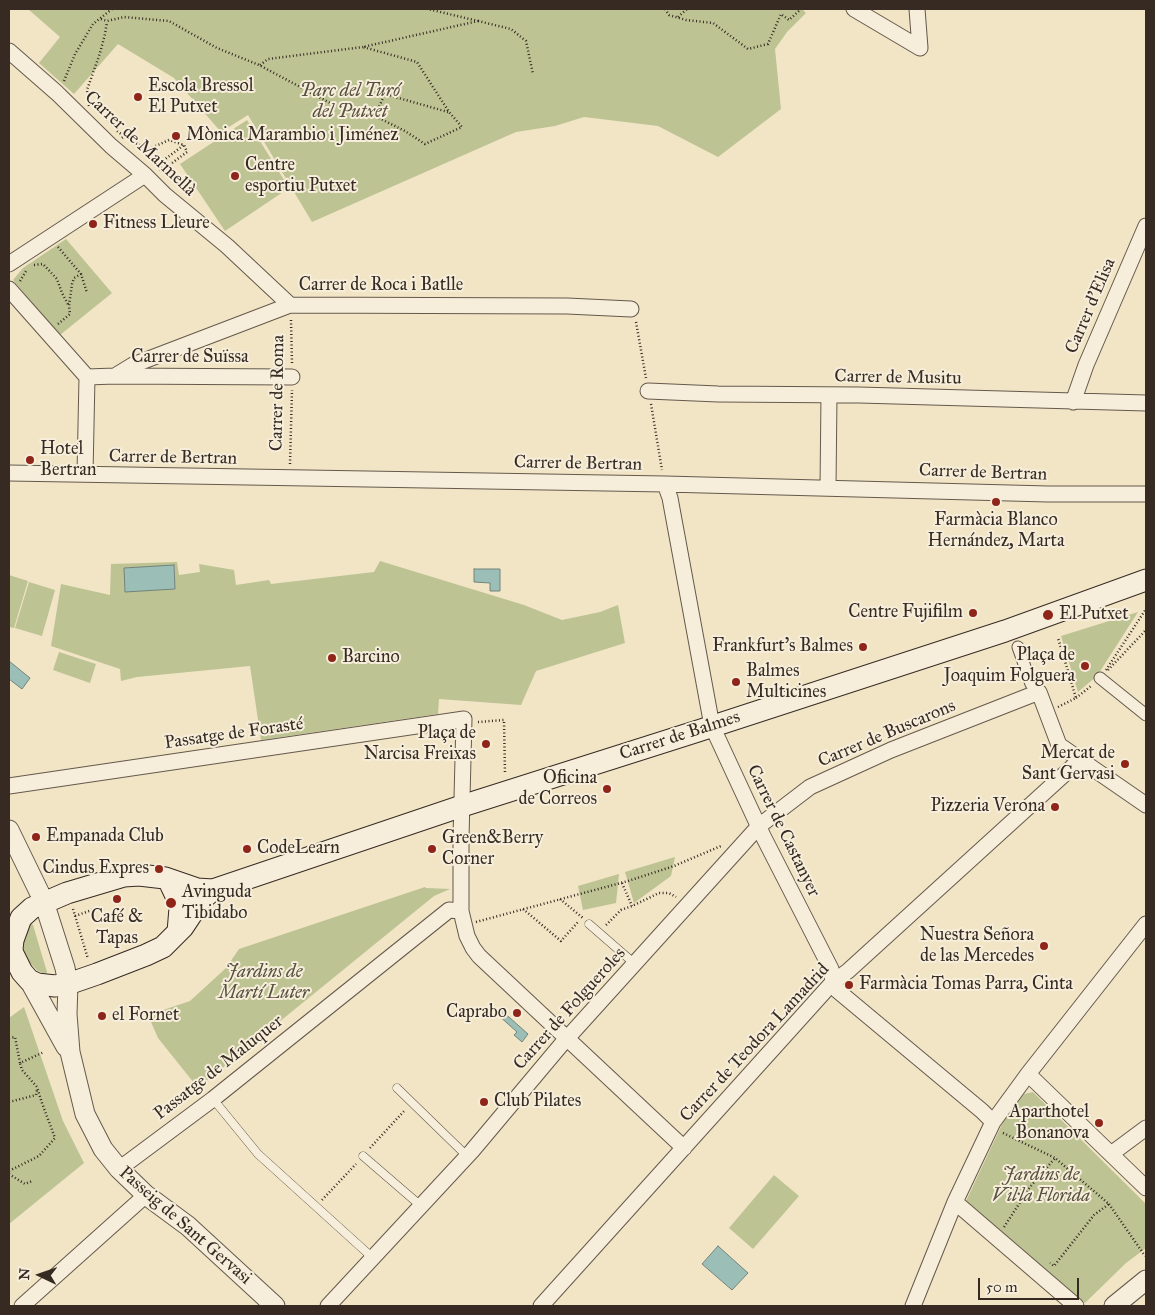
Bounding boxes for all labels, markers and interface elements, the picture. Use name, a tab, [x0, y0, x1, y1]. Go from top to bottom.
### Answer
place label: Escola Bressol El Putxet	[148, 76, 254, 118]
park label: Parc del Turó del Putxet	[300, 81, 400, 124]
street label: Carrer de Marmellà	[80, 87, 200, 201]
marker: Escola Bressol El Putxet	[132, 91, 144, 103]
place label: Mònica Marambio i Jiménez	[186, 125, 399, 147]
marker: Mònica Marambio i Jiménez	[170, 130, 182, 142]
place label: Centre esportiu Putxet	[245, 155, 357, 198]
marker: Centre esportiu Putxet	[229, 170, 241, 182]
place label: Fitness Lleure	[103, 213, 210, 235]
marker: Fitness Lleure	[87, 218, 99, 230]
street label: Carrer d'Elisa	[1061, 255, 1121, 357]
street label: Carrer de Roca i Batlle	[299, 275, 463, 297]
street label: Carrer de Roma	[266, 335, 290, 451]
street label: Carrer de Suïssa	[131, 347, 249, 369]
street label: Carrer de Musitu	[834, 366, 962, 390]
place label: Hotel Bertran	[40, 439, 97, 482]
street label: Carrer de Bertran	[109, 446, 237, 470]
street label: Carrer de Bertran	[514, 452, 642, 476]
marker: Hotel Bertran	[24, 454, 36, 466]
street label: Carrer de Bertran	[918, 460, 1048, 486]
marker: Farmàcia Blanco Hernández, Marta	[990, 496, 1002, 508]
place label: Farmàcia Blanco Hernández, Marta	[928, 510, 1064, 552]
place label: Centre Fujifilm	[848, 602, 963, 624]
place label: El Putxet	[1059, 604, 1129, 626]
marker: Centre Fujifilm	[967, 607, 979, 619]
marker: El Putxet	[1041, 608, 1055, 622]
place label: Frankfurt's Balmes	[712, 636, 853, 658]
marker: Frankfurt's Balmes	[857, 641, 869, 653]
place label: Plaça de Joaquim Folguera	[944, 645, 1075, 688]
place label: Barcino	[342, 647, 400, 669]
marker: Barcino	[326, 652, 338, 664]
marker: Plaça de Joaquim Folguera	[1079, 660, 1091, 672]
place label: Balmes Multicines	[746, 661, 826, 704]
marker: Balmes Multicines	[730, 676, 742, 688]
street label: Carrer de Buscarons	[815, 695, 959, 773]
street label: Carrer de Balmes	[617, 706, 743, 766]
street label: Passatge de Forasté	[163, 714, 305, 754]
place label: Plaça de Narcisa Freixas	[364, 723, 476, 766]
marker: Plaça de Narcisa Freixas	[480, 738, 492, 750]
place label: Mercat de Sant Gervasi	[1022, 743, 1115, 786]
marker: Mercat de Sant Gervasi	[1119, 758, 1131, 770]
street label: Carrer de Castanyer	[742, 762, 824, 900]
place label: Oficina de Correos	[519, 768, 597, 811]
marker: Oficina de Correos	[601, 783, 613, 795]
place label: Pizzeria Verona	[930, 796, 1045, 818]
marker: Pizzeria Verona	[1049, 801, 1061, 813]
place label: Empanada Club	[46, 826, 164, 848]
place label: Green&Berry Corner	[442, 828, 543, 871]
marker: Empanada Club	[30, 831, 42, 843]
place label: CodeLearn	[257, 838, 340, 860]
marker: CodeLearn	[241, 843, 253, 855]
marker: Green&Berry Corner	[426, 843, 438, 855]
place label: Cindus Expres	[42, 858, 149, 880]
marker: Cindus Expres	[153, 863, 165, 875]
place label: Avinguda Tibidabo	[182, 882, 252, 924]
marker: Café & Tapas	[111, 893, 123, 905]
marker: Avinguda Tibidabo	[164, 896, 178, 910]
place label: Café & Tapas	[91, 907, 143, 950]
place label: Nuestra Señora de las Mercedes	[920, 925, 1034, 968]
marker: Nuestra Señora de las Mercedes	[1038, 940, 1050, 952]
street label: Carrer de Folgueroles	[509, 943, 631, 1075]
street label: Carrer de Teodora Lamadrid	[676, 959, 834, 1127]
park label: Jardins de Martí Luter	[219, 962, 309, 1004]
place label: Farmàcia Tomas Parra, Cinta	[859, 974, 1073, 996]
marker: Farmàcia Tomas Parra, Cinta	[843, 979, 855, 991]
place label: Caprabo	[446, 1002, 507, 1024]
place label: el Fornet	[112, 1005, 179, 1027]
marker: Caprabo	[511, 1007, 523, 1019]
marker: el Fornet	[96, 1010, 108, 1022]
street label: Passatge de Maluquer	[150, 1011, 288, 1125]
place label: Club Pilates	[494, 1091, 581, 1113]
marker: Club Pilates	[478, 1096, 490, 1108]
place label: Aparthotel Bonanova	[1009, 1102, 1089, 1144]
marker: Aparthotel Bonanova	[1093, 1117, 1105, 1129]
street label: Passeig de Sant Gervasi	[114, 1162, 256, 1290]
park label: Jardins de Vil·la Florida	[992, 1165, 1090, 1208]
north arrow	[15, 1250, 65, 1300]
text: N	[16, 1268, 33, 1281]
scale bar	[980, 1268, 1081, 1300]
text: 50 m	[986, 1278, 1018, 1296]

